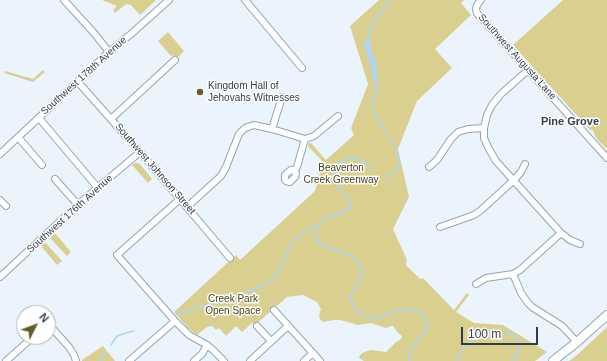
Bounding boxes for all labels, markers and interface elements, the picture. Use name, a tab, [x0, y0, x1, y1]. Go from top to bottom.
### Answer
street label: Southwest Augusta Lane	[475, 12, 559, 102]
street label: Southwest 178th Avenue	[39, 34, 129, 118]
place label: Kingdom Hall of Jehovahs Witnesses	[208, 80, 300, 104]
marker: Kingdom Hall of Jehovahs Witnesses	[195, 87, 205, 97]
district label: Pine Grove	[541, 115, 599, 129]
street label: Southwest Johnson Street	[112, 121, 198, 217]
park label: Beaverton Creek Greenway	[303, 162, 379, 186]
street label: Southwest 176th Avenue	[25, 172, 115, 256]
park label: Creek Park Open Space	[205, 293, 261, 316]
north arrow	[16, 305, 56, 345]
text: N	[37, 311, 51, 325]
scale bar	[463, 319, 540, 345]
text: 100 m	[468, 327, 501, 341]

